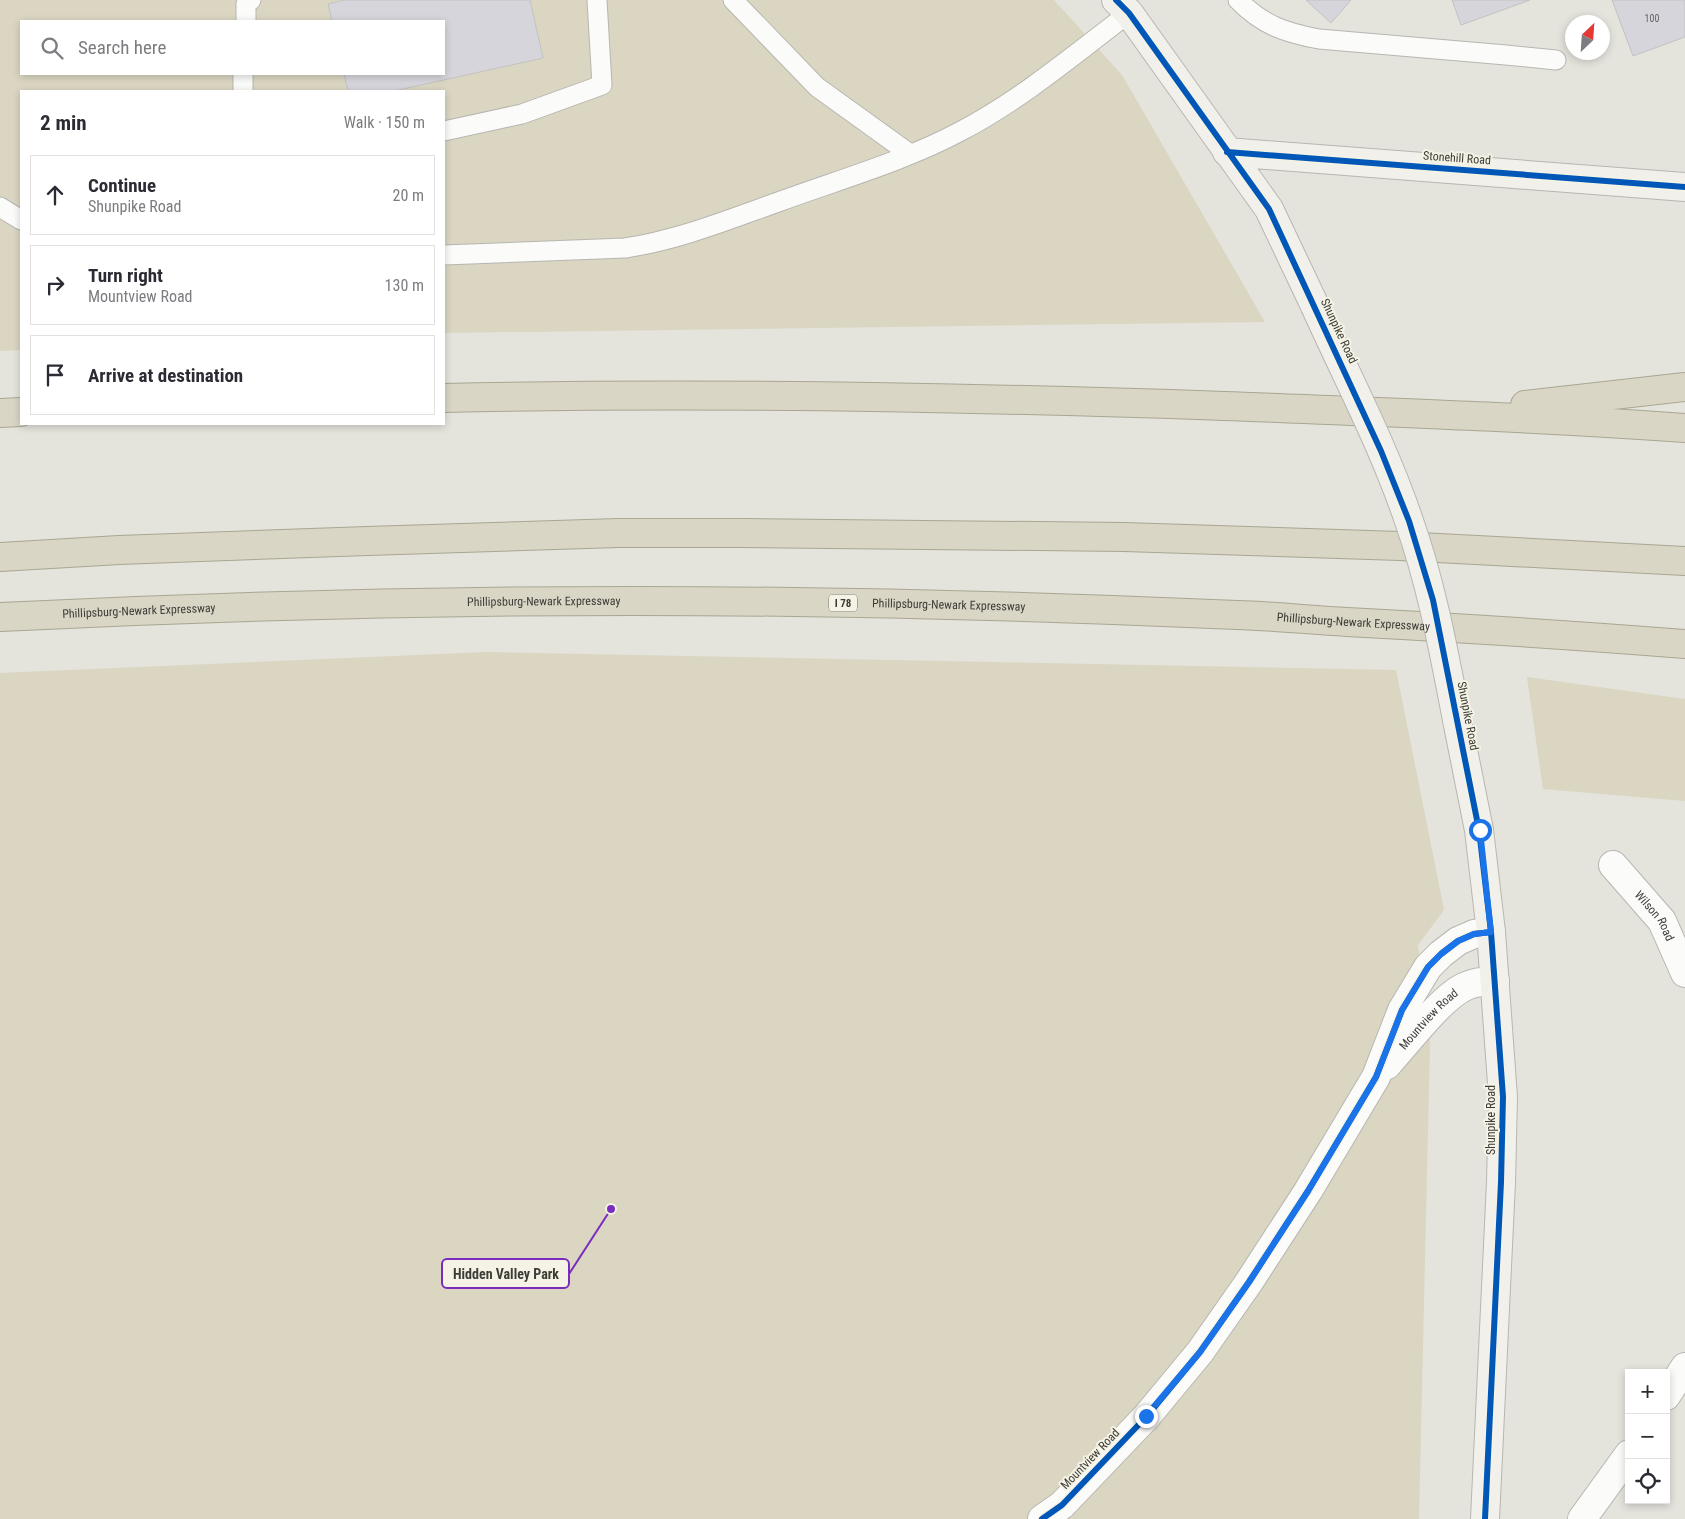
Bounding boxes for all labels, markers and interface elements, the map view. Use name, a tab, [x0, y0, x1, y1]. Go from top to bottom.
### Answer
house number: 100	[1645, 13, 1659, 24]
north arrow	[1565, 15, 1610, 60]
search box	[20, 20, 445, 75]
icon: search	[38, 34, 66, 62]
text: Search here	[78, 36, 166, 59]
text: 2 min	[40, 111, 87, 135]
text: Walk · 150 m	[344, 113, 425, 132]
street label: Stonehill Road	[1423, 149, 1491, 167]
text: Continue	[88, 174, 156, 197]
icon: ahead	[41, 181, 69, 209]
text: 20 m	[392, 186, 424, 205]
text: Shunpike Road	[88, 197, 181, 216]
text: Turn right	[88, 264, 163, 287]
icon: right	[41, 271, 69, 299]
text: 130 m	[385, 276, 424, 295]
text: Mountview Road	[88, 287, 193, 306]
street label: Shunpike Road	[1318, 296, 1360, 366]
icon: arrive	[41, 361, 69, 389]
text: Arrive at destination	[88, 364, 243, 387]
street label: Phillipsburg-Newark Expressway	[467, 594, 620, 609]
road number: I 78	[829, 594, 857, 612]
street label: Phillipsburg-Newark Expressway	[872, 596, 1026, 614]
street label: Phillipsburg-Newark Expressway	[62, 601, 216, 621]
street label: Phillipsburg-Newark Expressway	[1276, 610, 1430, 634]
street label: Shunpike Road	[1454, 680, 1482, 752]
route start	[1469, 819, 1492, 842]
street label: Wilson Road	[1632, 888, 1677, 943]
street label: Mountview Road	[1396, 986, 1461, 1052]
street label: Shunpike Road	[1484, 1085, 1498, 1155]
callout: Hidden Valley Park	[442, 1259, 569, 1288]
text: Hidden Valley Park	[453, 1266, 559, 1282]
map controls	[1625, 1369, 1670, 1504]
button: +	[1625, 1369, 1670, 1414]
route end	[1135, 1405, 1158, 1428]
button: −	[1625, 1414, 1670, 1459]
street label: Mountview Road	[1058, 1426, 1122, 1492]
button: locate	[1625, 1459, 1670, 1504]

